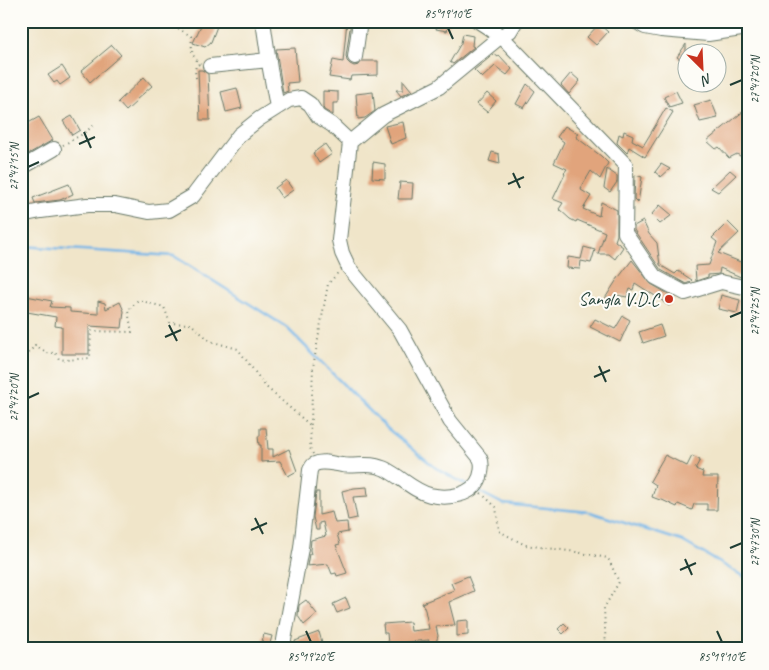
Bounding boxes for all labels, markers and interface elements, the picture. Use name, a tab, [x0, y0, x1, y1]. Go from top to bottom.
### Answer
text: 85°19'10"E	[425, 6, 473, 22]
north arrow	[676, 42, 726, 92]
text: 27°47'20"N	[747, 55, 763, 104]
text: N	[698, 70, 715, 90]
text: 27°47'15"N	[6, 142, 22, 191]
text: 27°47'25"N	[747, 287, 763, 336]
place label: Sangla V.D.C	[579, 288, 662, 310]
marker: Sangla V.D.C	[663, 293, 675, 305]
text: 27°47'20"N	[6, 373, 22, 422]
text: 27°47'30"N	[747, 518, 763, 567]
text: 85°19'20"E	[288, 649, 336, 665]
text: 85°19'10"E	[699, 649, 747, 665]

